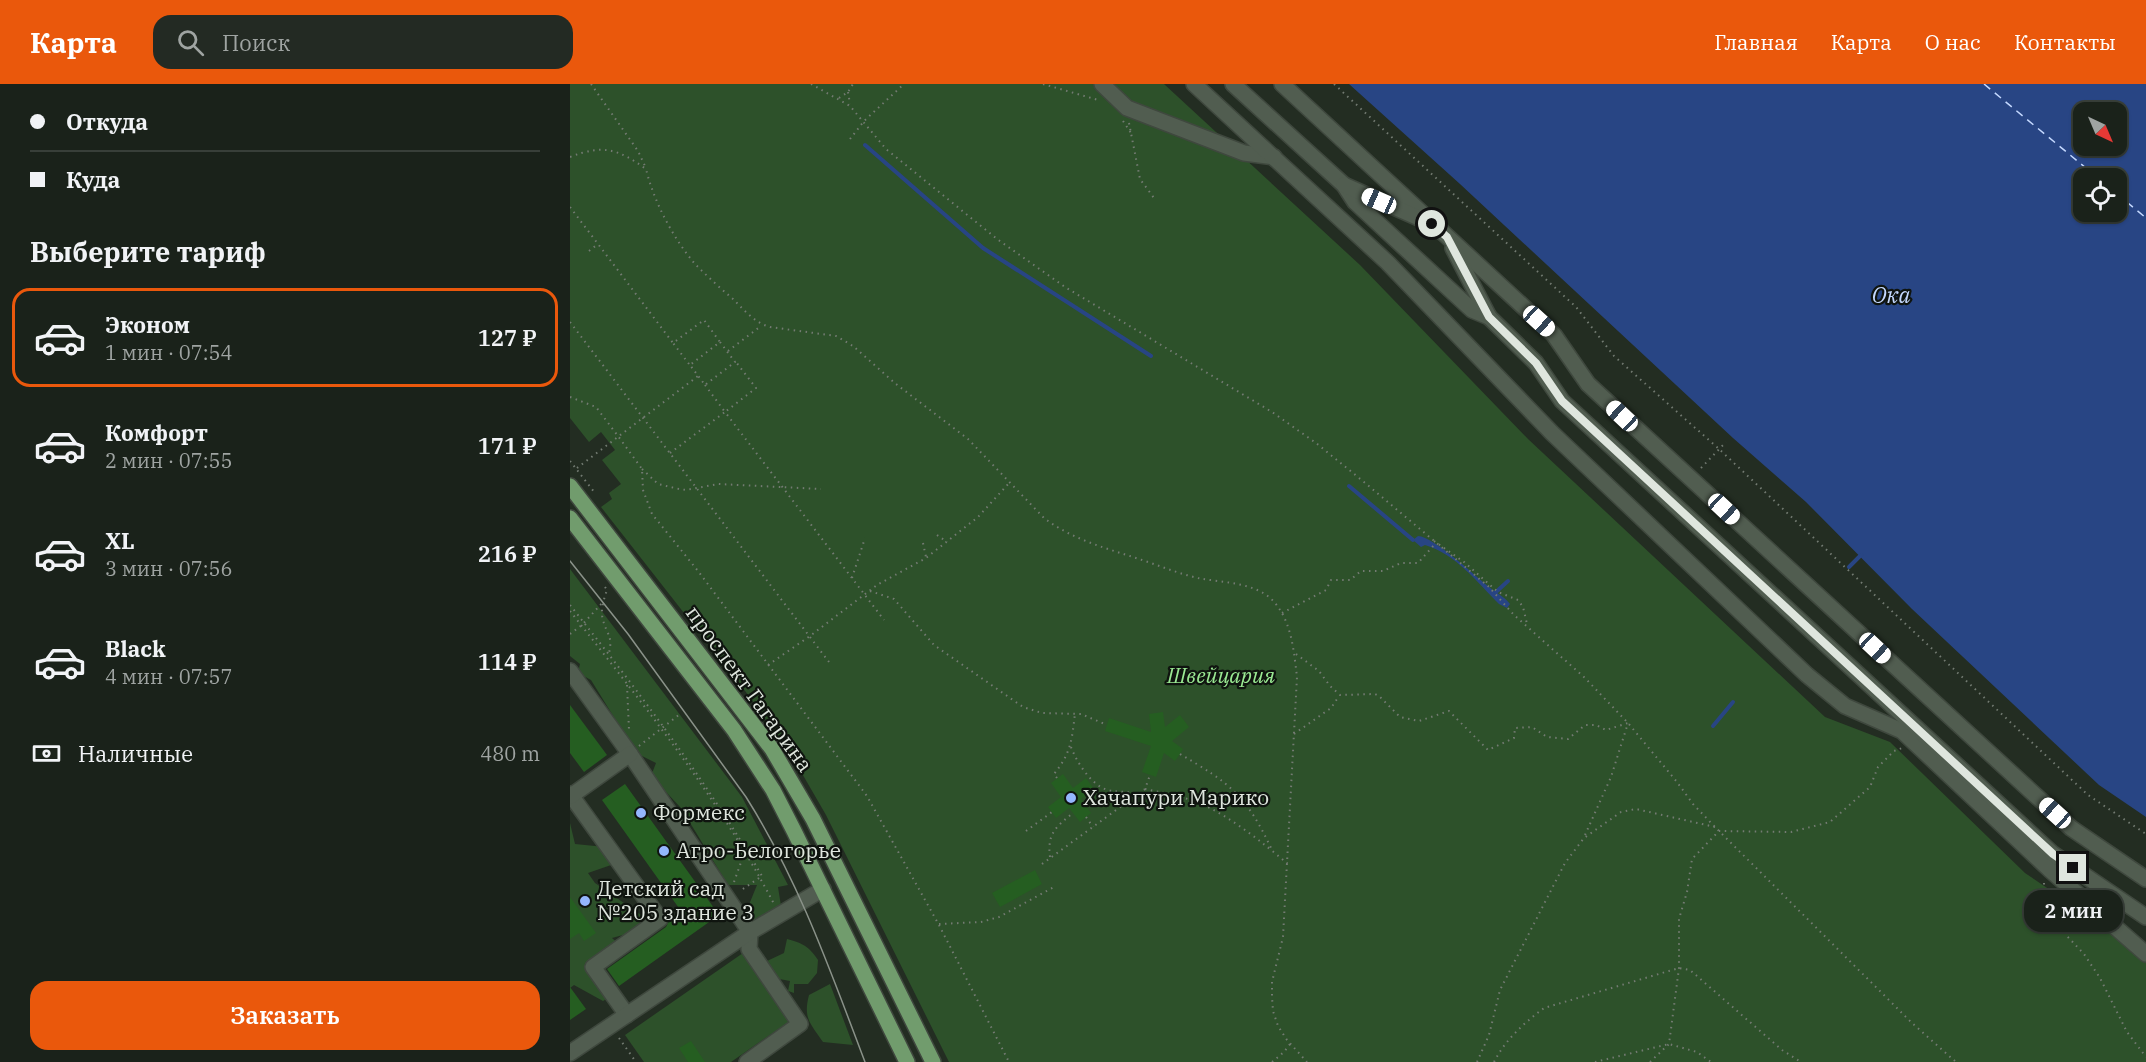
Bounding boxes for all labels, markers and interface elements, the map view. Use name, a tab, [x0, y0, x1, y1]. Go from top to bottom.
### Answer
search box	[153, 15, 573, 69]
text: Карта	[30, 24, 117, 61]
icon: search	[174, 26, 207, 59]
text: Поиск	[222, 28, 290, 57]
text: Главная	[1714, 28, 1798, 56]
text: Карта	[1831, 28, 1892, 56]
text: О нас	[1925, 28, 1981, 56]
text: Контакты	[2014, 28, 2116, 56]
north arrow	[2073, 102, 2127, 156]
map controls	[2073, 102, 2127, 222]
text: Откуда	[66, 107, 148, 136]
text: Куда	[66, 165, 120, 194]
button: locate	[2073, 168, 2127, 222]
car	[1359, 185, 1399, 217]
route start	[1418, 210, 1445, 237]
text: Выберите тариф	[30, 234, 266, 269]
water label: Ока	[1872, 280, 1910, 309]
car	[1520, 302, 1558, 340]
text: Эконом	[105, 310, 190, 339]
icon: car	[33, 311, 87, 365]
text: 127 ₽	[478, 323, 537, 352]
text: 1 мин · 07:54	[105, 339, 233, 366]
car	[1603, 397, 1641, 435]
text: Комфорт	[105, 418, 208, 447]
icon: car	[33, 419, 87, 473]
text: 171 ₽	[478, 431, 537, 460]
text: 2 мин · 07:55	[105, 447, 233, 474]
car	[1705, 490, 1743, 528]
text: XL	[105, 526, 135, 555]
icon: car	[33, 527, 87, 581]
text: 216 ₽	[478, 539, 537, 568]
text: 3 мин · 07:56	[105, 555, 233, 582]
street label: проспект Гагарина	[680, 600, 820, 777]
car	[1856, 629, 1894, 667]
text: Black	[105, 634, 166, 663]
icon: car	[33, 635, 87, 689]
text: 114 ₽	[478, 647, 537, 676]
park label: Швейцария	[1166, 661, 1275, 689]
text: 4 мин · 07:57	[105, 663, 233, 690]
icon: cash	[30, 737, 63, 770]
text: Наличные	[78, 739, 193, 768]
text: 480 m	[480, 740, 540, 767]
place label: Хачапури Марико	[1083, 783, 1269, 811]
marker: Хачапури Марико	[1064, 791, 1078, 805]
car	[2036, 794, 2074, 832]
place label: Формекс	[653, 798, 745, 826]
marker: Формекс	[634, 806, 648, 820]
place label: Агро-Белогорье	[676, 836, 841, 864]
marker: Агро-Белогорье	[657, 844, 671, 858]
route end	[2059, 854, 2086, 881]
place label: Детский сад №205 здание 3	[597, 874, 754, 926]
callout: 2 мин	[2024, 889, 2122, 931]
marker: Детский сад №205 здание 3	[578, 894, 592, 908]
text: 2 мин	[2044, 897, 2103, 924]
button: Заказать	[30, 981, 540, 1050]

